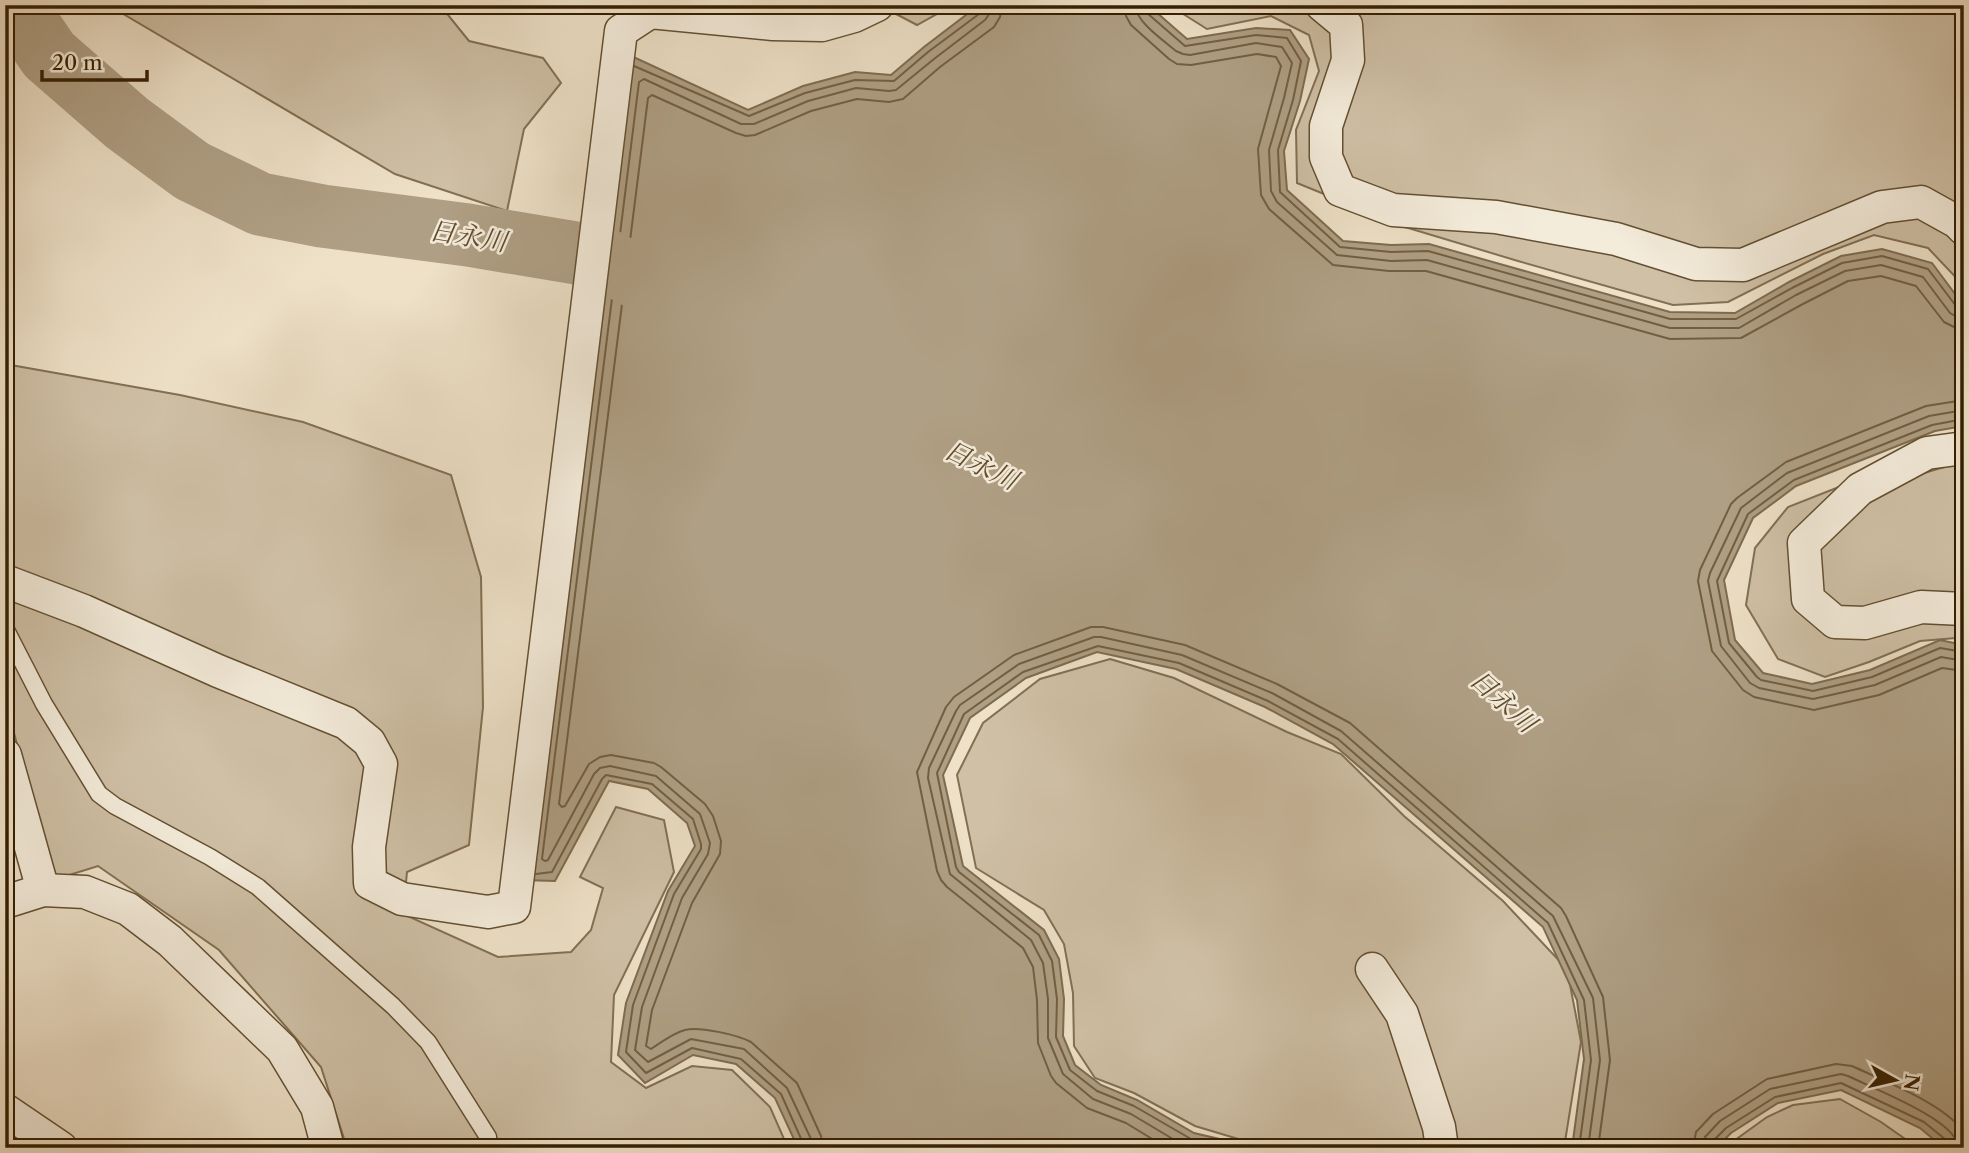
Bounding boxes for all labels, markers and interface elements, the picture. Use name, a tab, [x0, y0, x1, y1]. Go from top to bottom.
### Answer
scale bar	[42, 38, 147, 82]
text: 20 m	[52, 50, 103, 75]
water label: 日永川	[427, 214, 512, 258]
water label: 日永川	[939, 434, 1026, 498]
water label: 日永川	[1463, 663, 1545, 741]
north arrow	[1860, 1044, 1930, 1114]
text: N	[1899, 1073, 1924, 1092]

